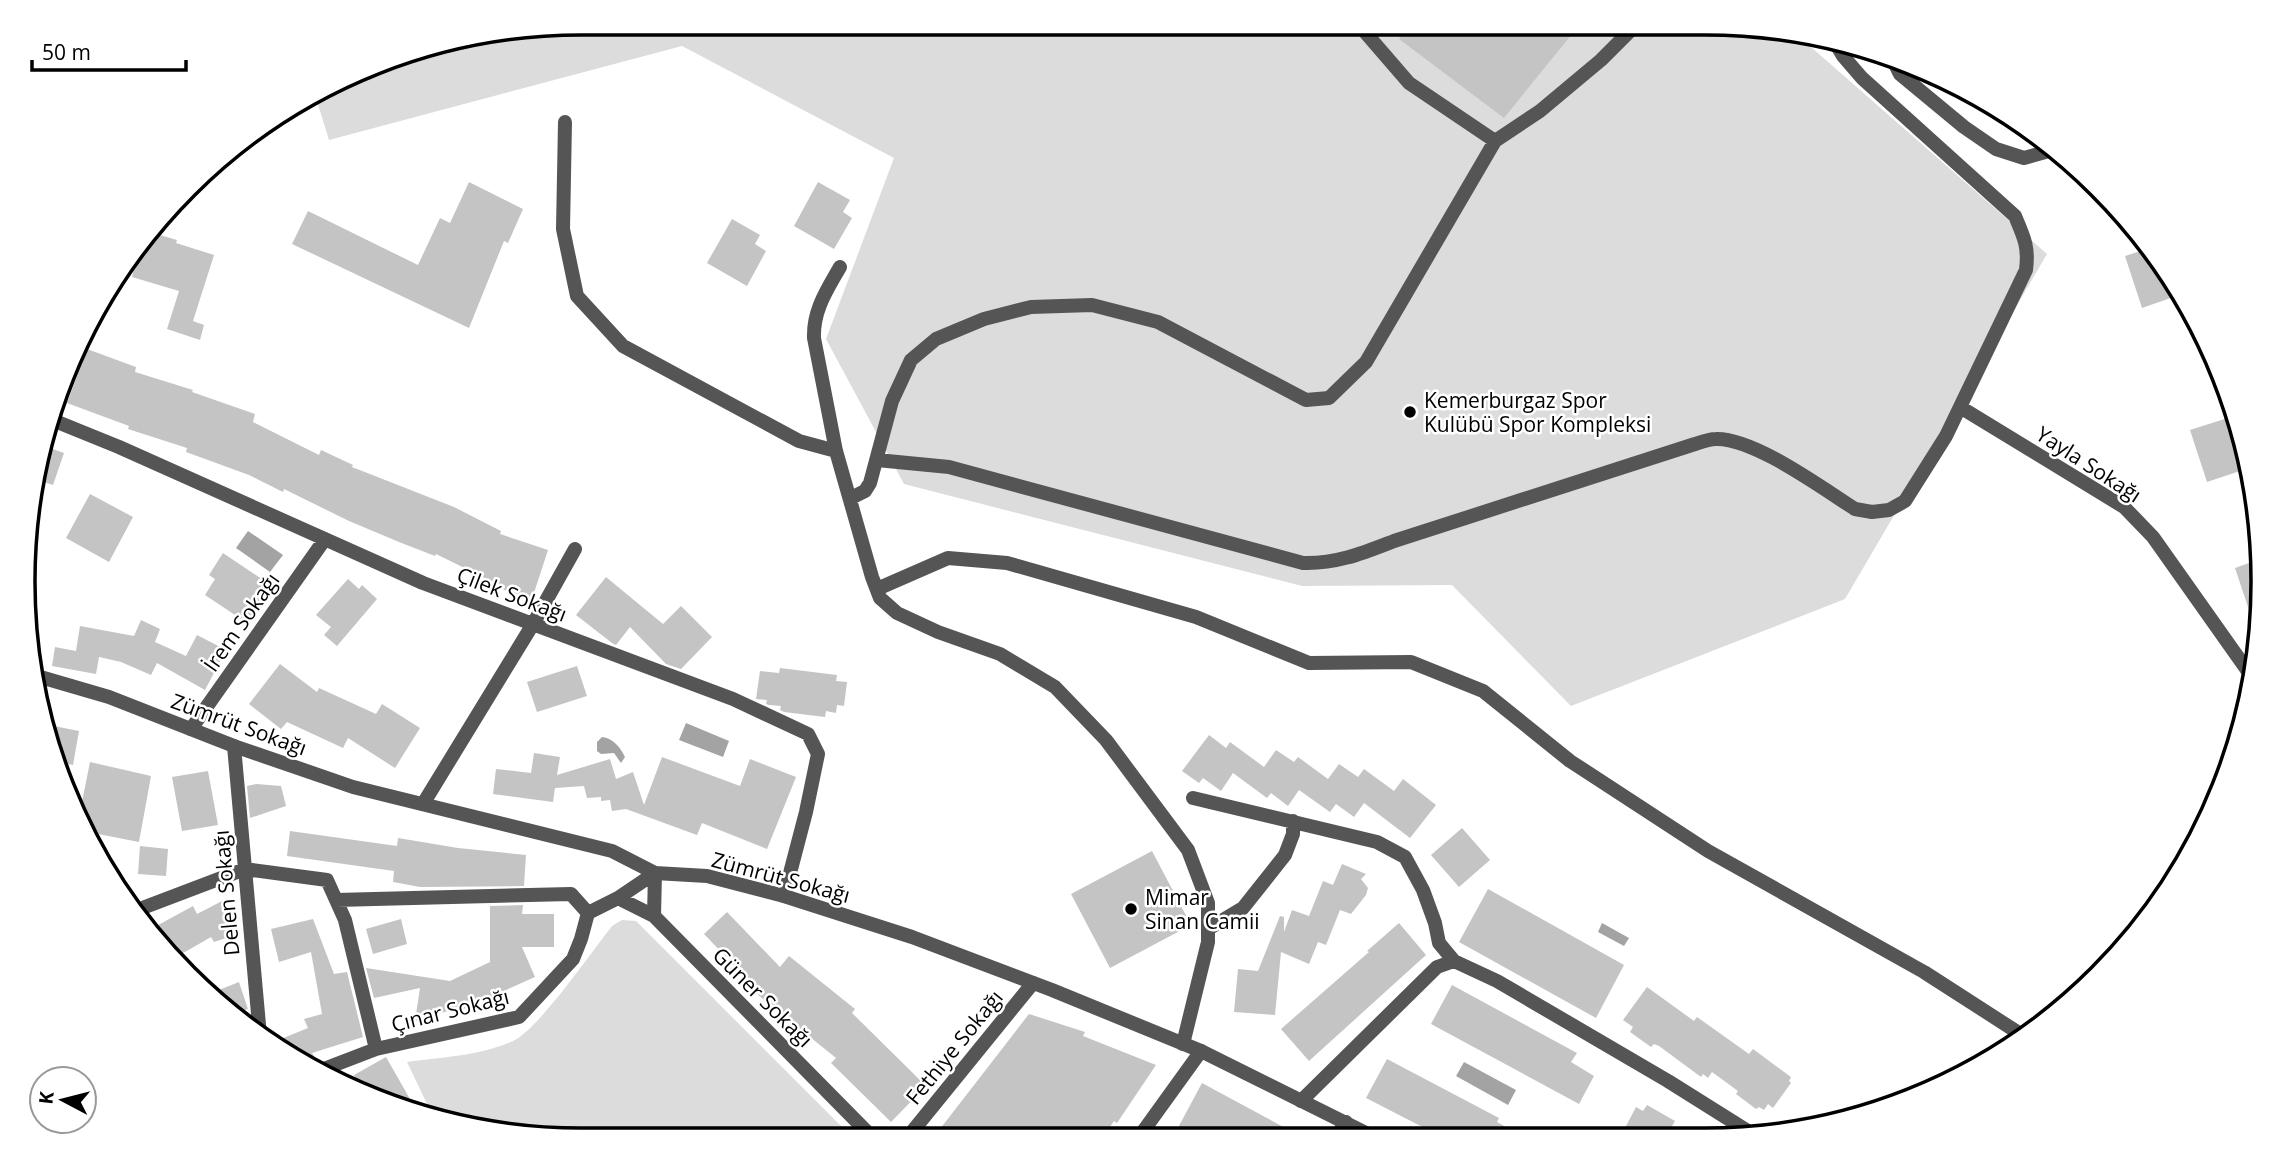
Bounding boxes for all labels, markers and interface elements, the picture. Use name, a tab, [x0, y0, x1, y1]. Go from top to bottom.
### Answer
scale bar	[32, 28, 186, 72]
text: 50 m	[42, 38, 91, 66]
place label: Kemerburgaz Spor Kulübü Spor Kompleksi	[1424, 386, 1651, 438]
marker: Kemerburgaz Spor Kulübü Spor Kompleksi	[1402, 404, 1418, 420]
street label: Yayla Sokağı	[2031, 420, 2147, 508]
street label: Çilek Sokağı	[453, 560, 571, 628]
street label: İrem Sokağı	[197, 567, 285, 677]
street label: Zümrüt Sokağı	[167, 687, 311, 761]
street label: Delen Sokağı	[207, 829, 245, 957]
street label: Zümrüt Sokağı	[709, 845, 853, 909]
place label: Mimar Sinan Camii	[1145, 883, 1260, 935]
marker: Mimar Sinan Camii	[1123, 901, 1139, 917]
street label: Güner Sokağı	[707, 941, 819, 1053]
street label: Çınar Sokağı	[388, 982, 512, 1038]
street label: Fethiye Sokağı	[899, 984, 1009, 1110]
north arrow	[28, 1065, 98, 1135]
text: K	[32, 1090, 60, 1106]

